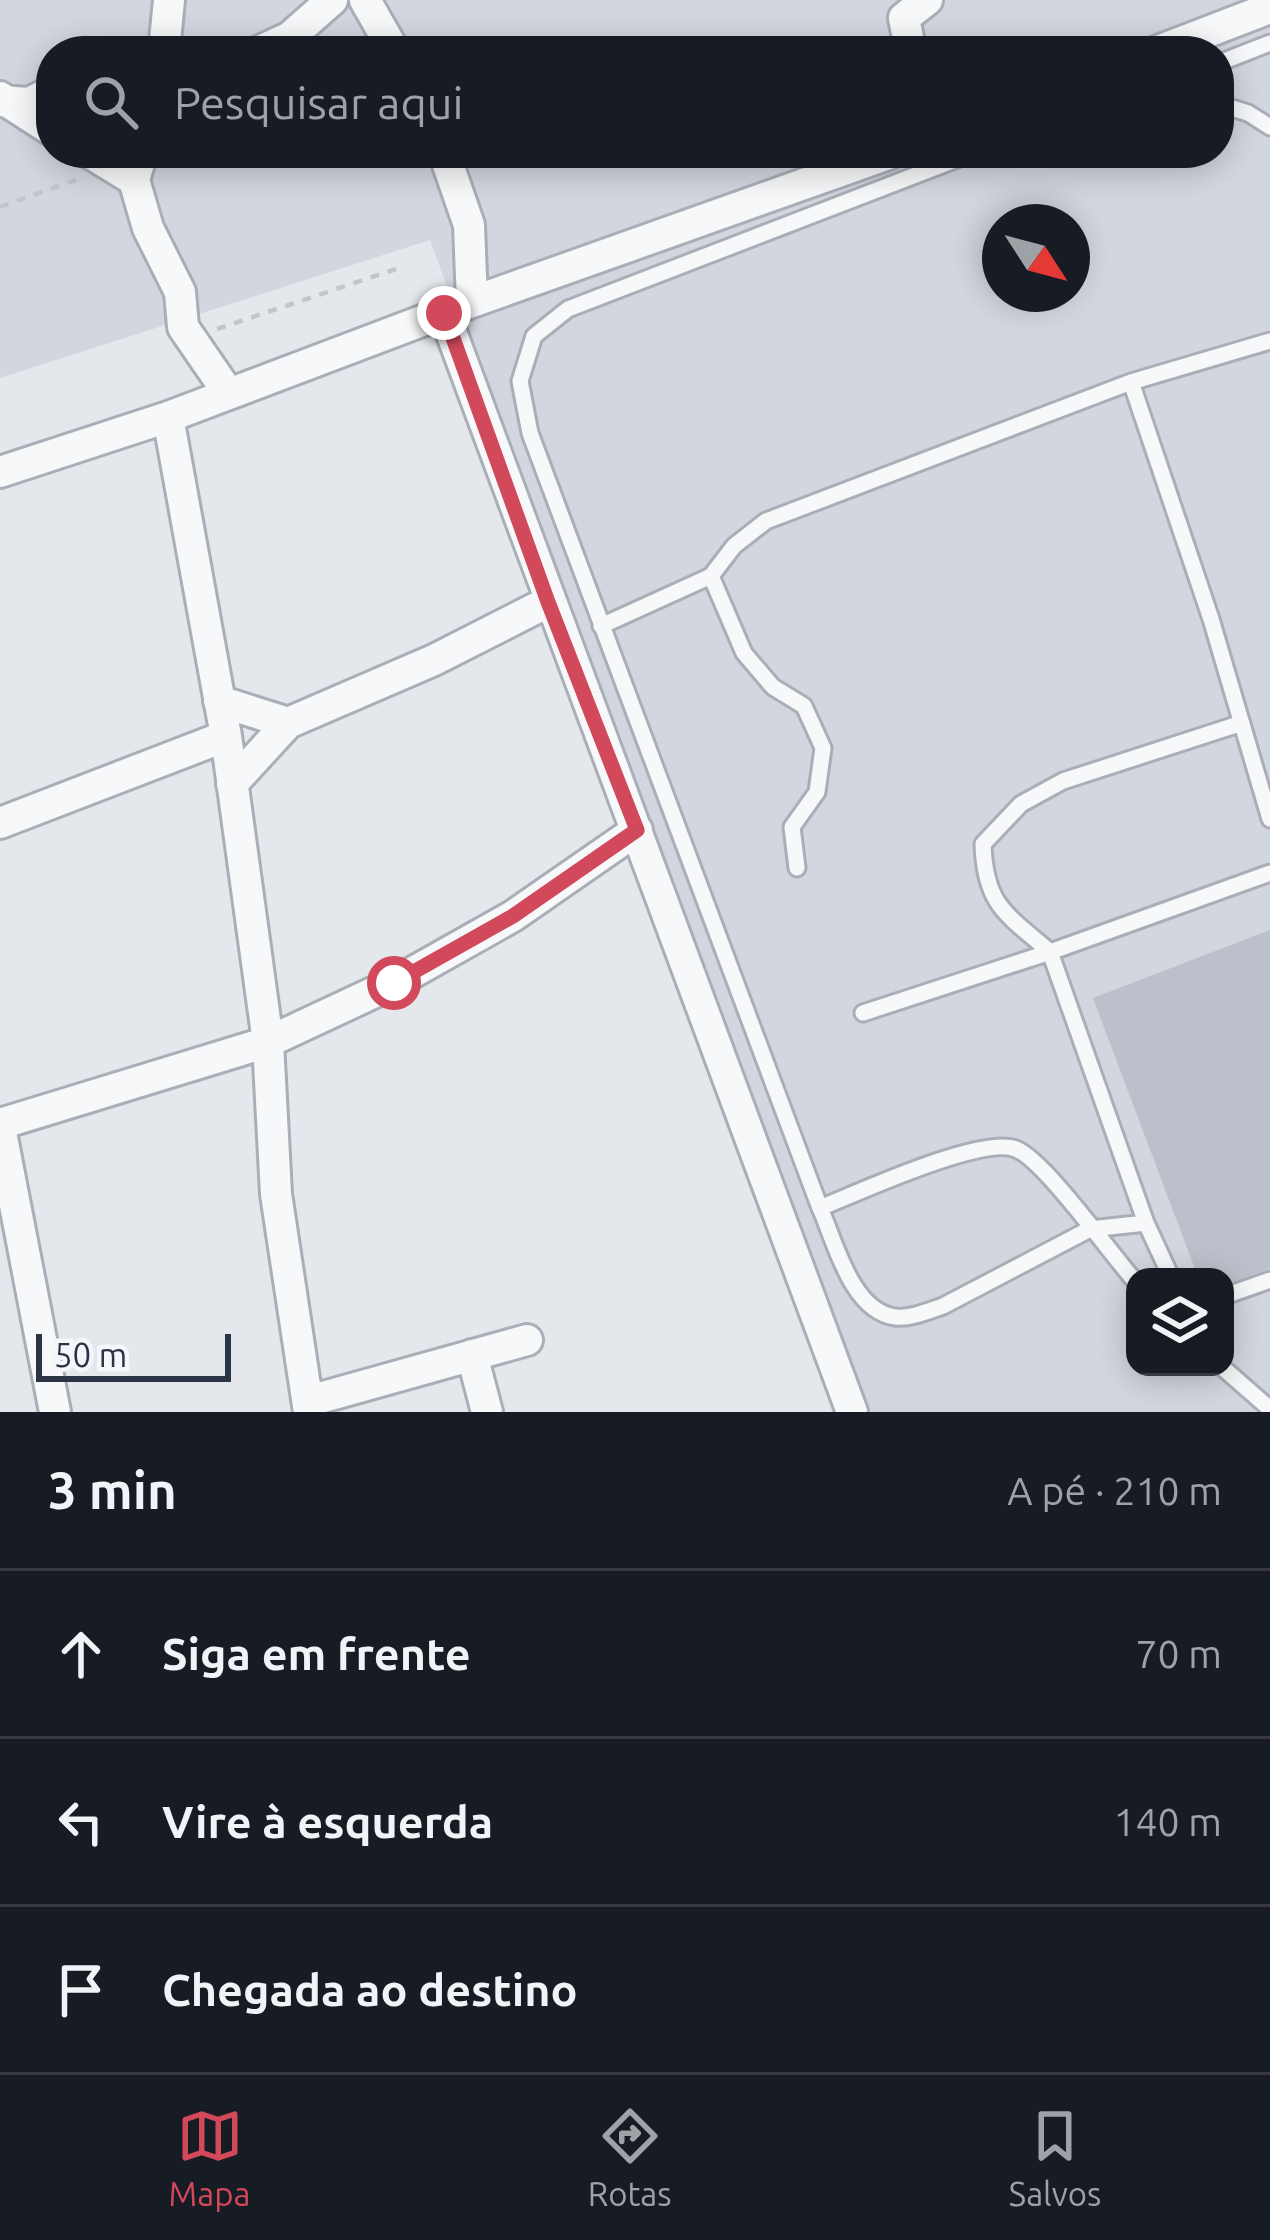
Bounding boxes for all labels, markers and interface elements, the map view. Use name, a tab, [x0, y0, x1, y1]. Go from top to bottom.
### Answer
search box	[36, 36, 1234, 168]
icon: search	[78, 69, 144, 135]
text: Pesquisar aqui	[174, 77, 463, 128]
north arrow	[982, 204, 1090, 312]
route end	[417, 286, 471, 340]
route start	[367, 956, 421, 1010]
map controls	[1126, 1268, 1234, 1376]
button: layers	[1126, 1268, 1234, 1376]
scale bar	[36, 1328, 231, 1381]
text: 50 m	[54, 1336, 127, 1373]
text: 3 min	[48, 1461, 177, 1519]
text: A pé · 210 m	[1007, 1469, 1222, 1512]
icon: ahead	[48, 1621, 114, 1687]
text: Siga em frente	[162, 1628, 471, 1679]
text: 70 m	[1135, 1632, 1222, 1675]
icon: left	[48, 1789, 114, 1855]
text: Vire à esquerda	[162, 1796, 493, 1847]
text: 140 m	[1113, 1800, 1222, 1843]
icon: arrive	[48, 1957, 114, 2023]
text: Chegada ao destino	[162, 1964, 578, 2015]
tab: Mapa	[169, 2103, 250, 2212]
tab: Rotas	[588, 2103, 672, 2212]
tab: Salvos	[1009, 2103, 1101, 2212]

